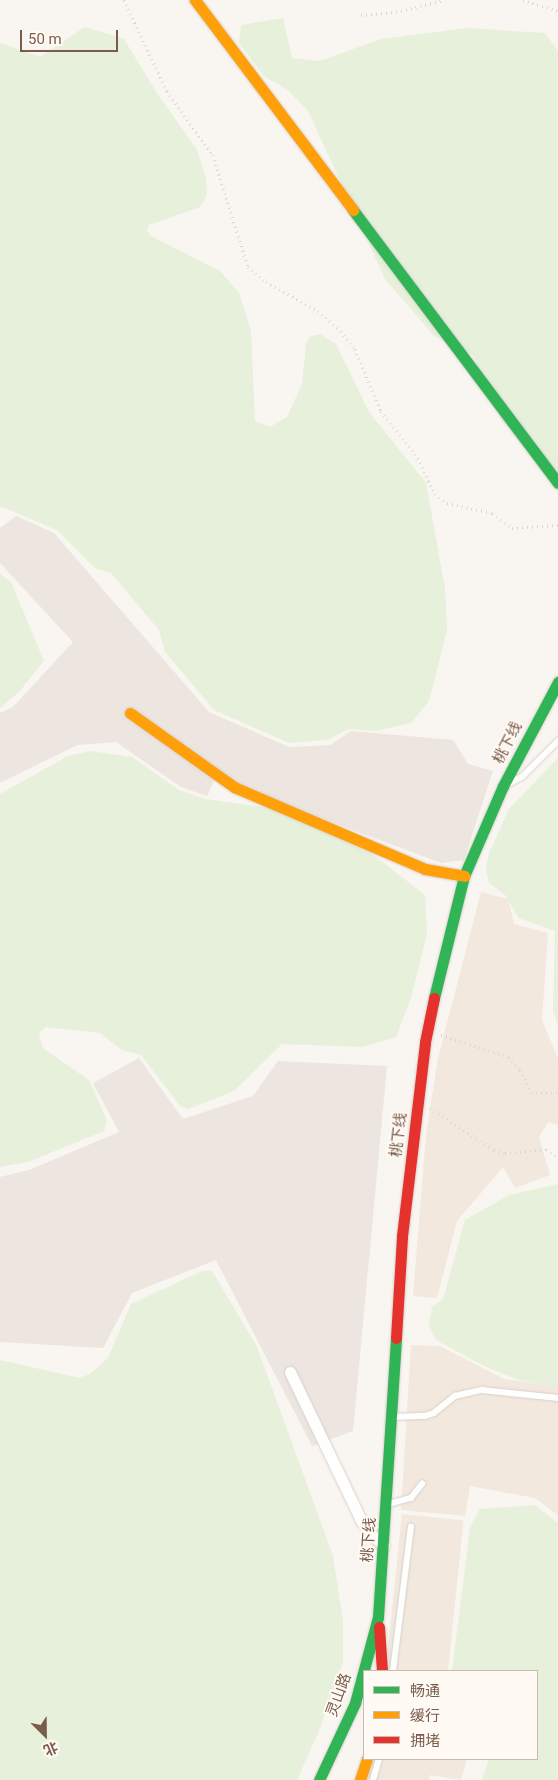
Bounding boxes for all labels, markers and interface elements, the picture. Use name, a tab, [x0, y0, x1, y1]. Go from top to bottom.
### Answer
scale bar	[22, 20, 120, 52]
text: 50 m	[28, 30, 62, 48]
street label: 桃下线	[490, 719, 526, 767]
street label: 桃下线	[387, 1112, 411, 1158]
street label: 桃下线	[358, 1517, 380, 1563]
legend	[363, 1670, 538, 1760]
street label: 灵山路	[323, 1671, 355, 1719]
text: 畅通	[410, 1682, 440, 1700]
text: 缓行	[410, 1707, 440, 1725]
north arrow	[20, 1710, 70, 1760]
text: 拥堵	[410, 1732, 440, 1750]
text: 北	[41, 1739, 60, 1759]

